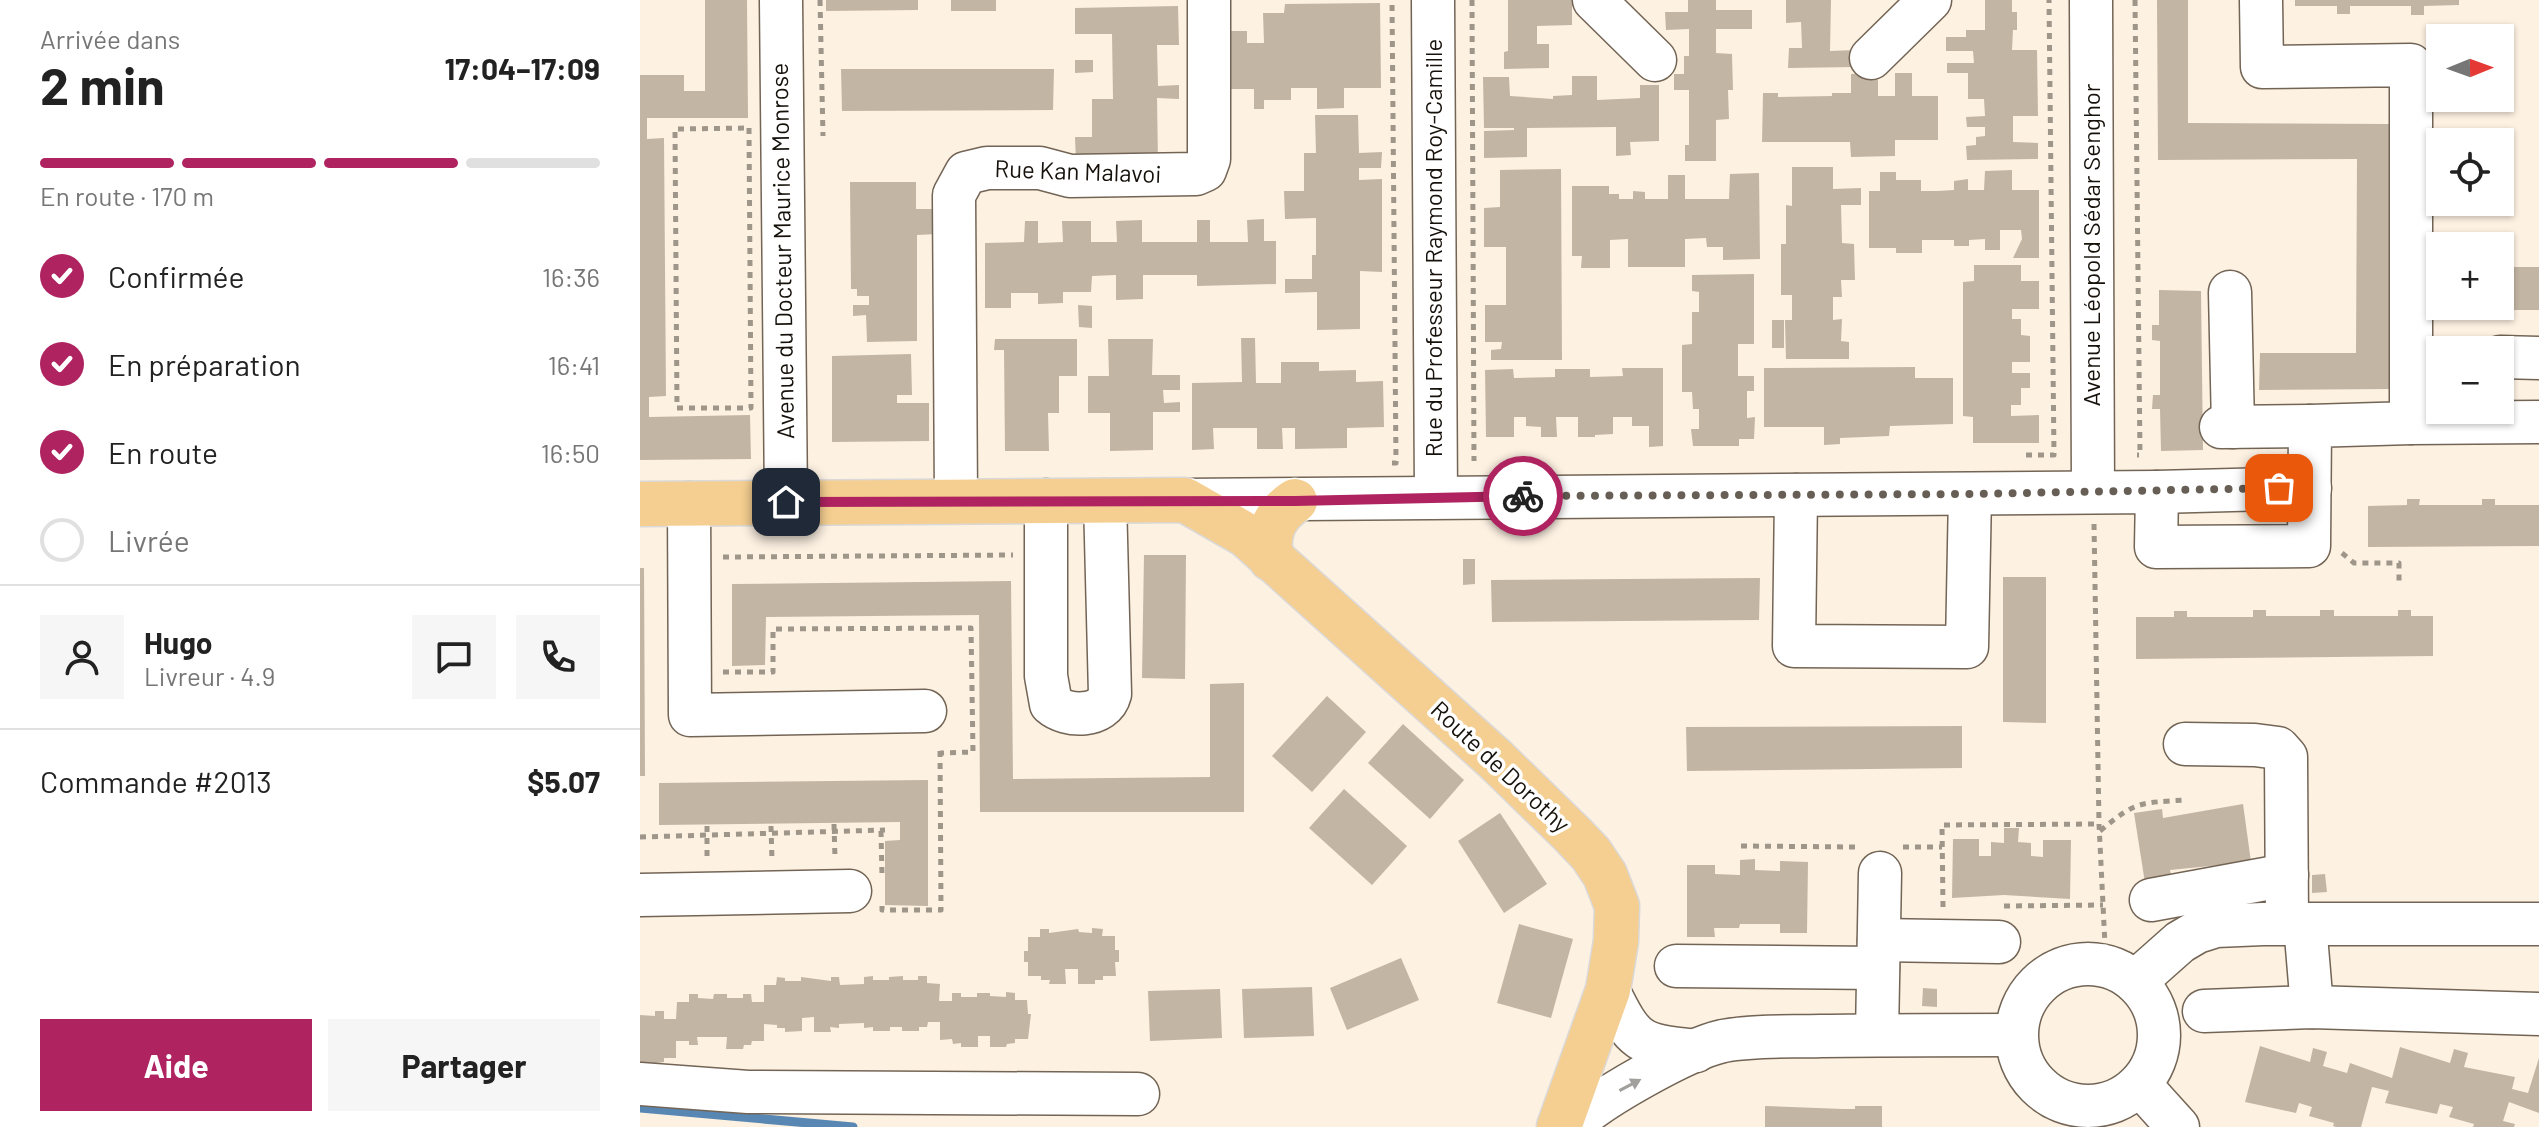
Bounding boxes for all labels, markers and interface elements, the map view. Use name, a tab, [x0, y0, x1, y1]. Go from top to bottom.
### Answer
text: Arrivée dans	[40, 23, 180, 54]
north arrow	[2426, 24, 2514, 112]
map controls	[2426, 24, 2514, 424]
street label: Rue du Professeur Raymond Roy-Camille	[1418, 39, 1447, 457]
text: 17:04–17:09	[445, 50, 600, 86]
text: 2 min	[40, 53, 165, 115]
street label: Avenue du Docteur Maurice Monrose	[764, 63, 799, 439]
street label: Avenue Léopold Sédar Senghor	[2076, 83, 2105, 407]
button: locate	[2426, 128, 2514, 216]
street label: Rue Kan Malavoi	[994, 153, 1162, 188]
text: En route · 170 m	[40, 180, 214, 211]
button: +	[2426, 232, 2514, 320]
icon: check	[40, 254, 84, 298]
text: Confirmée	[108, 258, 245, 294]
text: 16:36	[542, 261, 600, 292]
button: −	[2426, 336, 2514, 424]
icon: check	[40, 342, 84, 386]
text: En préparation	[108, 346, 301, 382]
text: 16:41	[548, 349, 600, 380]
icon: check	[40, 430, 84, 474]
text: En route	[108, 434, 218, 470]
text: 16:50	[541, 437, 600, 468]
pin	[2245, 454, 2313, 522]
courier	[1483, 456, 1563, 536]
icon: bag	[2257, 466, 2301, 510]
pin	[752, 468, 820, 536]
icon: bike	[1501, 474, 1545, 518]
icon: home	[764, 480, 808, 524]
text: Livrée	[108, 522, 190, 558]
button: person	[40, 615, 124, 699]
button: chat	[412, 615, 496, 699]
button: phone	[516, 615, 600, 699]
text: Hugo	[144, 624, 213, 660]
text: Livreur · 4.9	[144, 660, 275, 691]
street label: Route de Dorothy	[1426, 694, 1576, 838]
text: Commande #2013	[40, 763, 272, 799]
text: $5.07	[527, 763, 600, 799]
button: Aide	[40, 1019, 312, 1111]
button: Partager	[328, 1019, 600, 1111]
one-way arrow	[1619, 1079, 1641, 1093]

